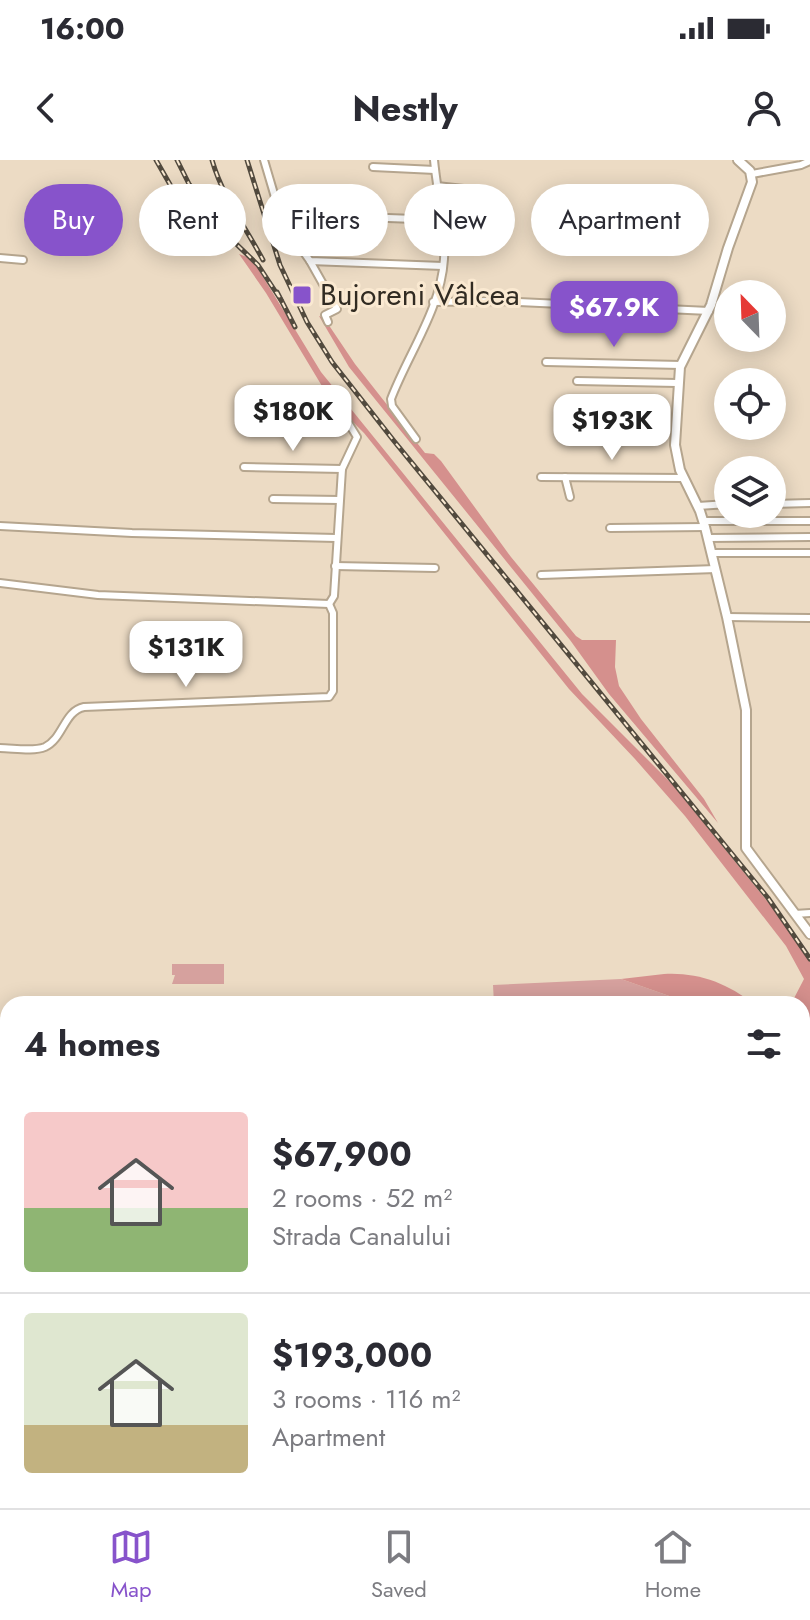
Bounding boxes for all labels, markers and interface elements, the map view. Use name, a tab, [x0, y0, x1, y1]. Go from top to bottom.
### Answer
text: 16:00	[40, 7, 125, 50]
text: Nestly	[352, 82, 458, 134]
icon: back	[24, 86, 68, 130]
icon: person	[742, 86, 786, 130]
chip: Buy	[24, 184, 123, 256]
chip: Rent	[139, 184, 246, 256]
chip: Filters	[262, 184, 388, 256]
chip: New	[404, 184, 515, 256]
chip: Apartment	[531, 184, 709, 256]
place label: Bujoreni Vâlcea	[320, 273, 520, 316]
north arrow	[714, 280, 786, 352]
map controls	[714, 280, 786, 528]
pin: $67.9K	[549, 281, 679, 349]
marker: Bujoreni Vâlcea	[291, 284, 313, 306]
text: $67.9K	[569, 288, 659, 326]
button: locate	[714, 368, 786, 440]
pin: $180K	[237, 385, 349, 453]
text: $180K	[252, 392, 334, 430]
pin: $193K	[556, 394, 668, 462]
text: $193K	[571, 401, 653, 439]
button: layers	[714, 456, 786, 528]
pin: $131K	[130, 621, 242, 689]
text: $131K	[148, 628, 224, 666]
text: 4 homes	[24, 1020, 160, 1069]
icon: filters	[742, 1022, 786, 1066]
text: $67,900	[272, 1130, 412, 1179]
icon: home	[88, 1144, 184, 1240]
text: 2 rooms · 52 m²	[272, 1179, 452, 1217]
text: Strada Canalului	[272, 1217, 452, 1255]
text: $193,000	[272, 1331, 432, 1380]
icon: home	[88, 1345, 184, 1441]
text: 3 rooms · 116 m²	[272, 1380, 461, 1418]
text: Apartment	[272, 1418, 385, 1456]
tab: Map	[109, 1525, 153, 1605]
tab: Saved	[371, 1525, 427, 1605]
tab: Home	[645, 1525, 701, 1605]

